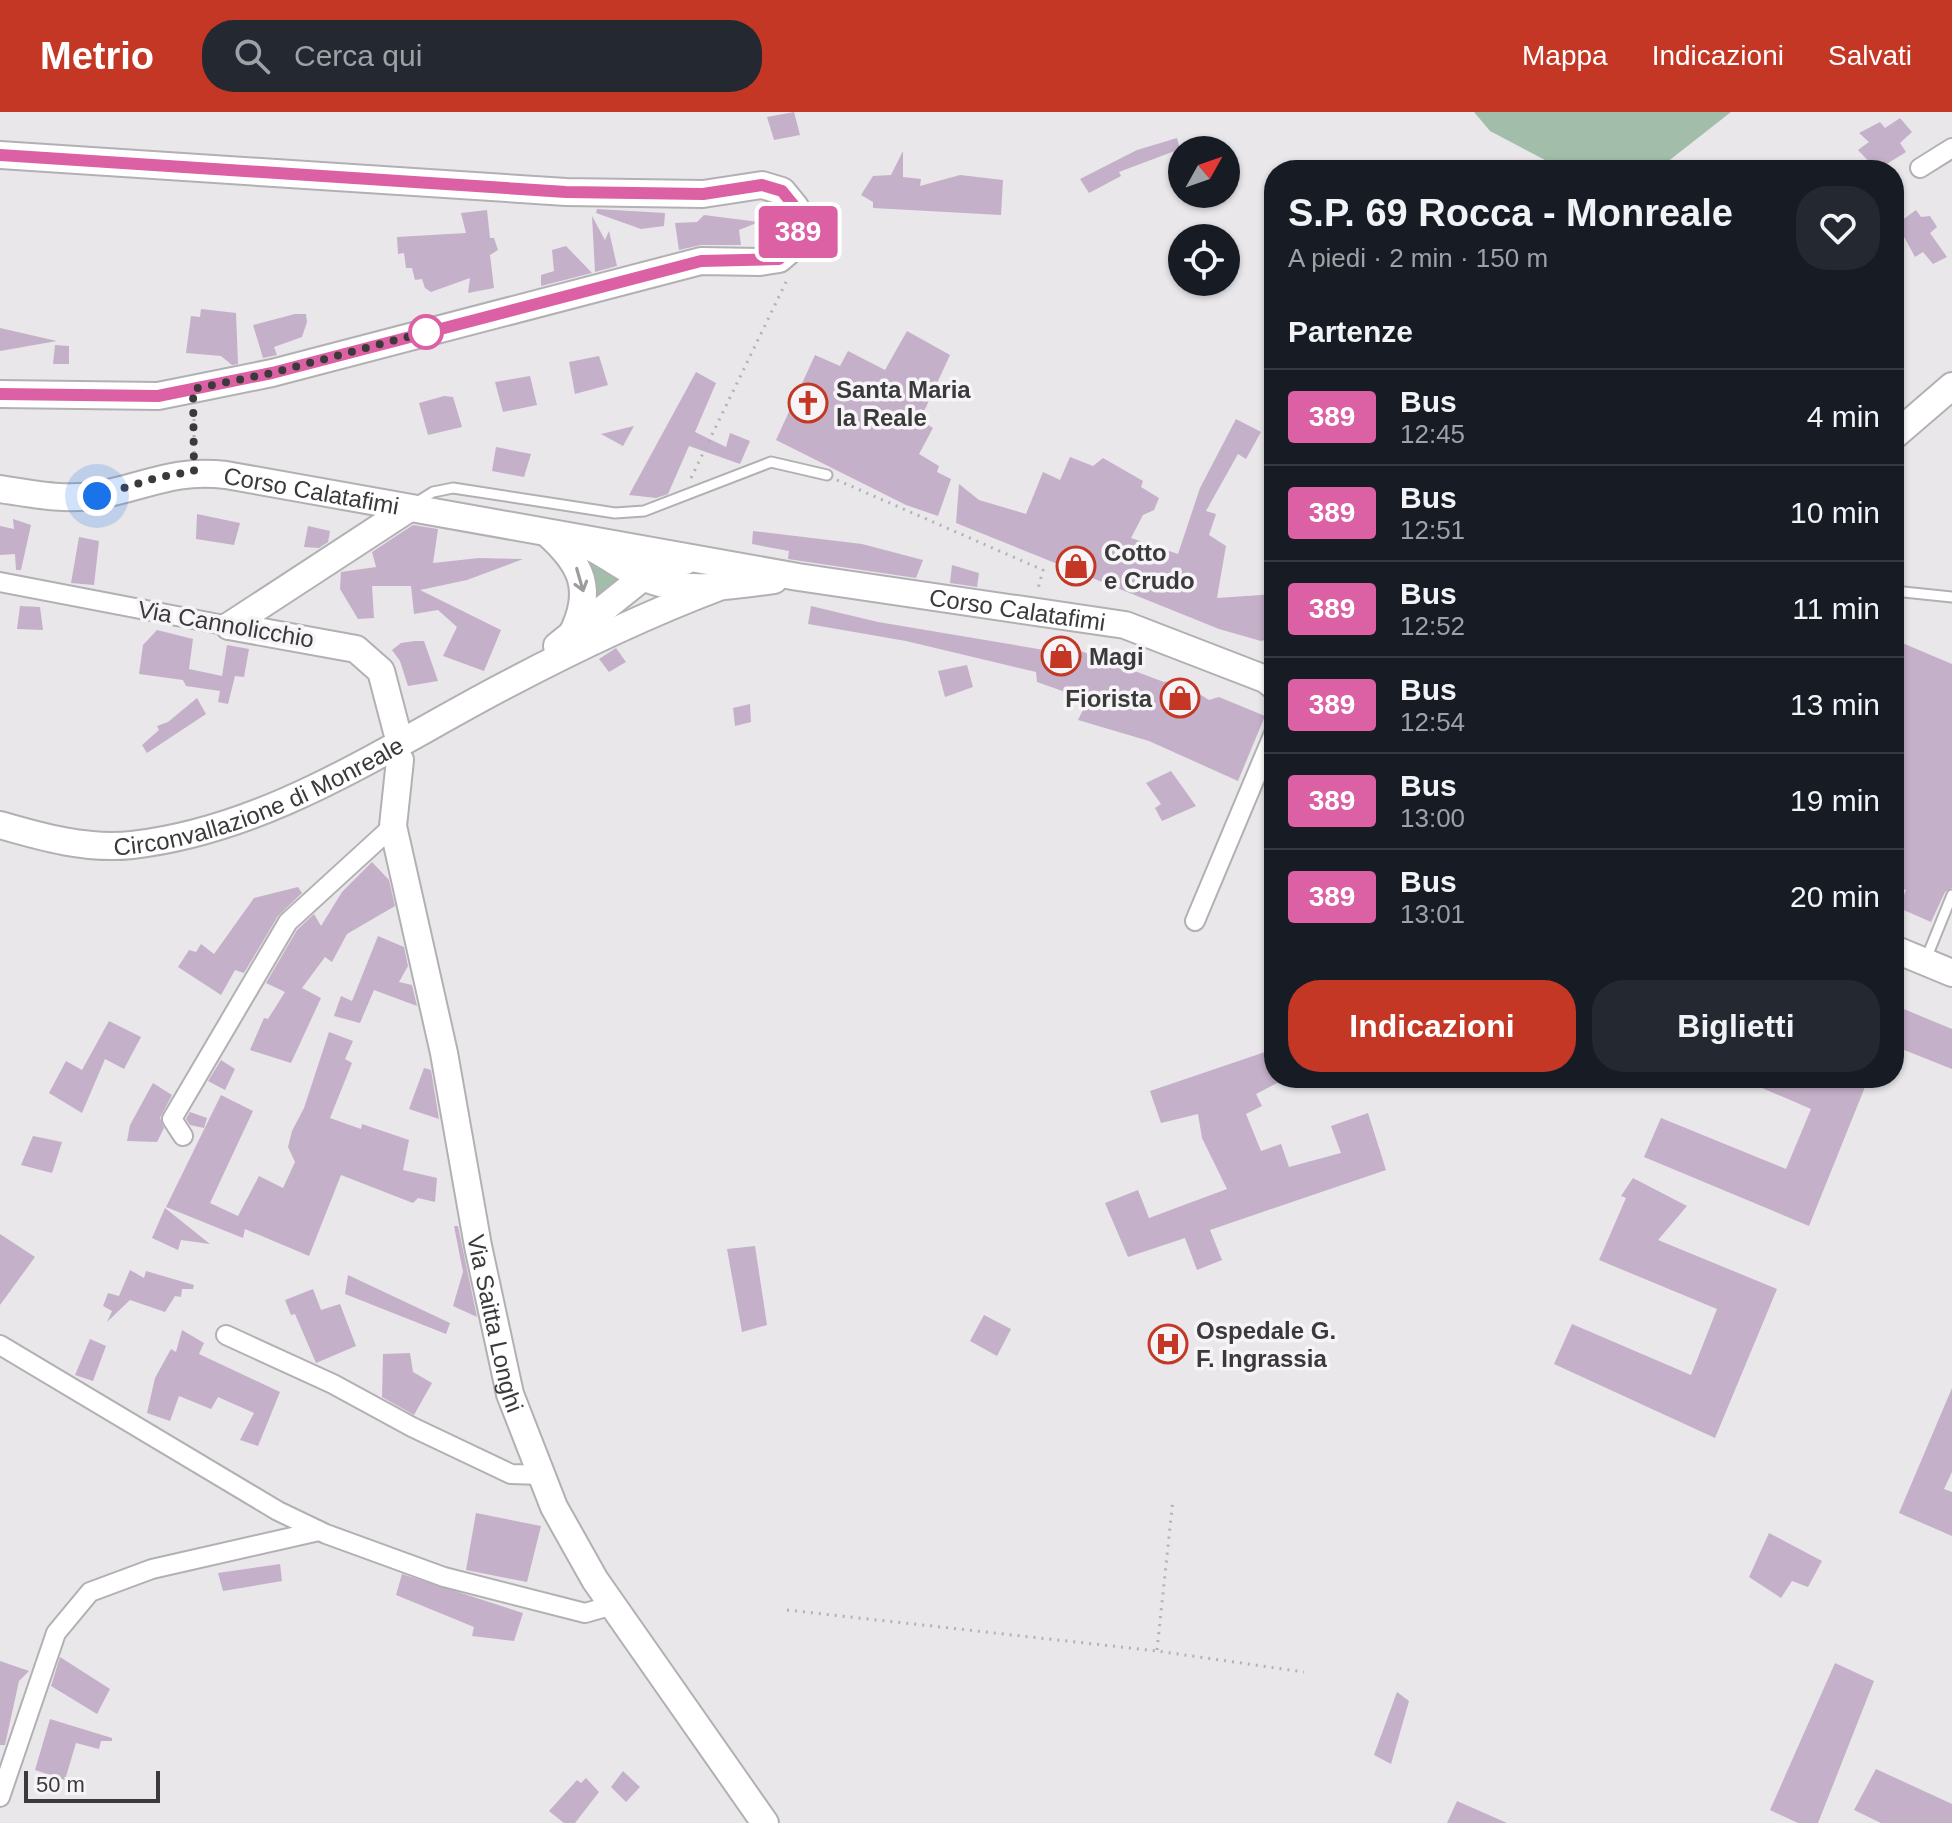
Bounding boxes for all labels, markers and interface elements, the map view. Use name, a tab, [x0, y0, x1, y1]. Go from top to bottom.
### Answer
search box	[202, 20, 762, 92]
icon: search	[230, 34, 274, 78]
text: Metrio	[40, 35, 154, 77]
text: Cerca qui	[294, 39, 422, 72]
text: Mappa	[1522, 40, 1608, 71]
text: Indicazioni	[1652, 40, 1784, 71]
text: Salvati	[1828, 40, 1912, 71]
north arrow	[1168, 136, 1240, 208]
map controls	[1168, 136, 1240, 296]
button: heart	[1796, 186, 1880, 270]
text: S.P. 69 Rocca - Monreale	[1288, 192, 1733, 234]
line badge: 389	[752, 206, 844, 258]
text: 389	[775, 216, 821, 247]
button: locate	[1168, 224, 1240, 296]
text: A piedi · 2 min · 150 m	[1288, 243, 1548, 273]
unlabelled marker	[409, 315, 443, 349]
text: Partenze	[1288, 315, 1413, 348]
place label: Santa Maria la Reale	[836, 376, 971, 431]
church icon: Santa Maria la Reale	[787, 382, 829, 424]
text: Bus	[1400, 385, 1457, 418]
text: 4 min	[1807, 400, 1880, 433]
text: 389	[1309, 401, 1355, 432]
text: 12:45	[1400, 419, 1465, 449]
street label: Corso Calatafimi	[222, 461, 401, 519]
your location	[77, 476, 117, 516]
text: Bus	[1400, 481, 1457, 514]
text: 10 min	[1790, 496, 1880, 529]
text: 389	[1309, 497, 1355, 528]
text: 12:51	[1400, 515, 1465, 545]
place label: Cotto e Crudo	[1104, 539, 1195, 594]
shop icon: Cotto e Crudo	[1055, 545, 1097, 587]
one-way arrow	[573, 566, 588, 592]
text: Bus	[1400, 577, 1457, 610]
street label: Corso Calatafimi	[928, 583, 1107, 635]
text: 11 min	[1792, 592, 1880, 625]
text: 389	[1309, 593, 1355, 624]
street label: Via Cannolicchio	[136, 595, 316, 653]
text: 12:52	[1400, 611, 1465, 641]
shop icon: Magi	[1040, 635, 1082, 677]
place label: Magi	[1089, 643, 1144, 670]
text: Bus	[1400, 673, 1457, 706]
shop icon: Fiorista	[1159, 677, 1201, 719]
place label: Fiorista	[1065, 685, 1153, 712]
text: 13 min	[1790, 688, 1880, 721]
text: 389	[1309, 689, 1355, 720]
text: 12:54	[1400, 707, 1465, 737]
street label: Circonvallazione di Monreale	[113, 731, 408, 860]
text: Bus	[1400, 769, 1457, 802]
text: 19 min	[1790, 784, 1880, 817]
text: 389	[1309, 785, 1355, 816]
text: 13:00	[1400, 803, 1465, 833]
text: Bus	[1400, 865, 1457, 898]
text: 20 min	[1790, 880, 1880, 913]
text: 389	[1309, 881, 1355, 912]
text: 13:01	[1400, 899, 1465, 929]
button: Indicazioni	[1288, 980, 1576, 1072]
button: Biglietti	[1592, 980, 1880, 1072]
street label: Via Saitta Longhi	[463, 1232, 529, 1416]
place label: Ospedale G. F. Ingrassia	[1196, 1317, 1336, 1372]
hospital icon: Ospedale G. F. Ingrassia	[1147, 1323, 1189, 1365]
scale bar	[24, 1767, 160, 1803]
text: 50 m	[36, 1772, 85, 1797]

